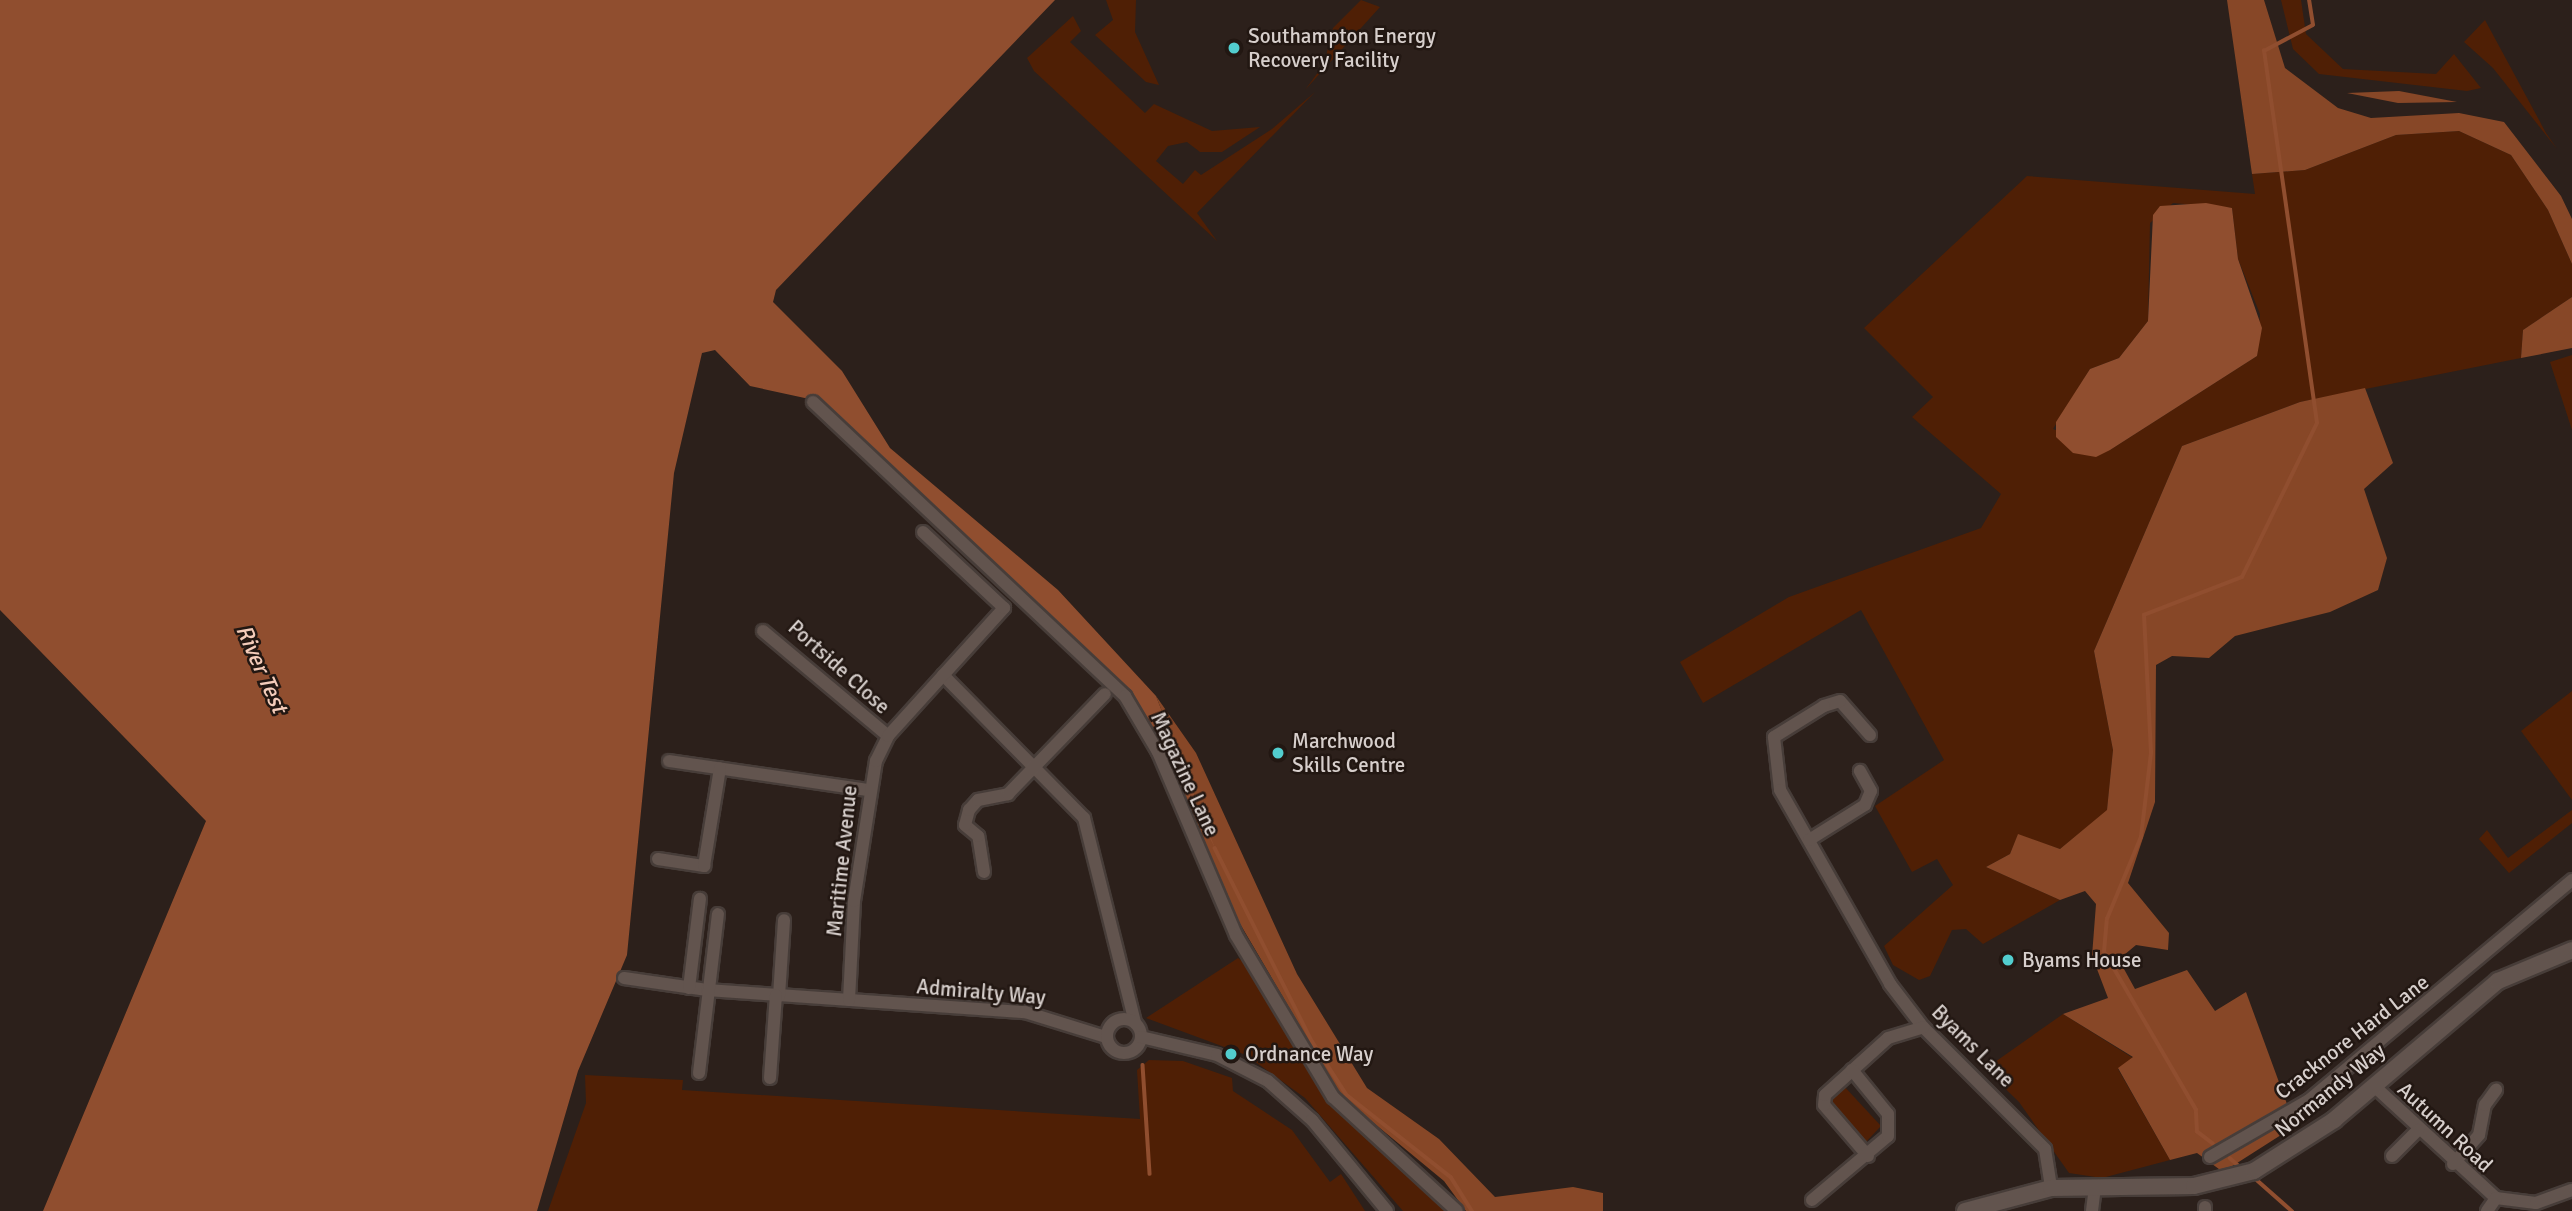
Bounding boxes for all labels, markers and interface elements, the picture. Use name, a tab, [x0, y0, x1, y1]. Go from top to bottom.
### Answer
place label: Southampton Energy Recovery Facility	[1248, 23, 1436, 73]
marker: Southampton Energy Recovery Facility	[1226, 40, 1242, 56]
street label: Portside Close	[783, 615, 895, 719]
water label: River Test	[229, 620, 293, 718]
street label: Magazine Lane	[1145, 708, 1225, 840]
place label: Marchwood Skills Centre	[1292, 728, 1405, 778]
marker: Marchwood Skills Centre	[1270, 745, 1286, 761]
street label: Maritime Avenue	[822, 784, 862, 938]
place label: Byams House	[2022, 947, 2141, 973]
marker: Byams House	[2000, 952, 2016, 968]
street label: Cracknore Hard Lane	[2270, 969, 2434, 1105]
street label: Admiralty Way	[915, 974, 1047, 1010]
street label: Byams Lane	[1926, 999, 2020, 1093]
street label: Normandy Way	[2270, 1038, 2390, 1142]
place label: Ordnance Way	[1245, 1041, 1373, 1067]
marker: Ordnance Way	[1223, 1046, 1239, 1062]
street label: Autumn Road	[2392, 1077, 2498, 1177]

